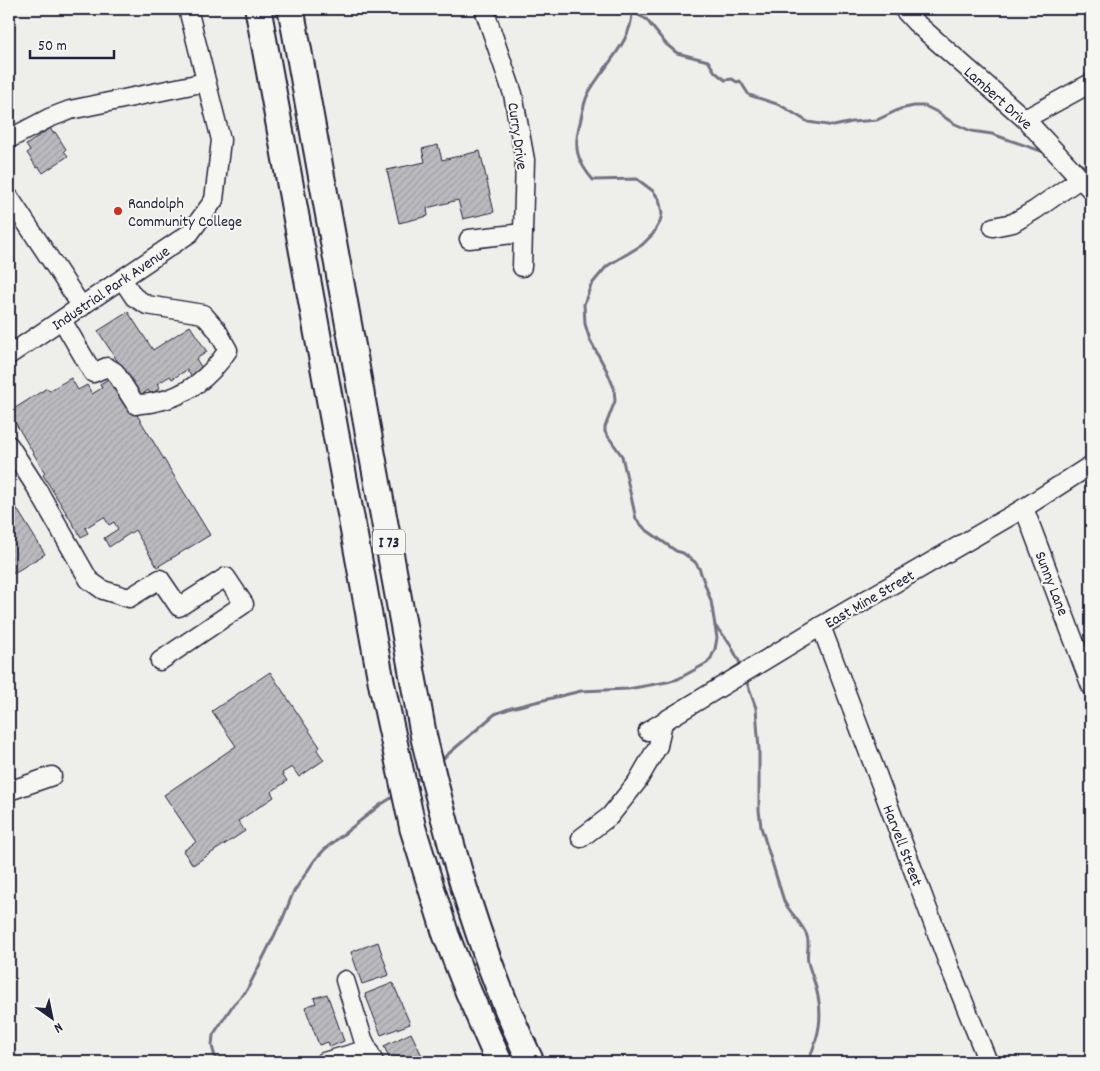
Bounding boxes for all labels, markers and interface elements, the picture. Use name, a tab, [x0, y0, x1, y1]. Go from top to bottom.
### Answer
scale bar	[30, 28, 114, 60]
text: 50 m	[38, 36, 67, 58]
street label: Lambert Drive	[958, 62, 1037, 136]
street label: Curry Drive	[500, 101, 533, 171]
place label: Randolph Community College	[128, 193, 242, 234]
marker: Randolph Community College	[112, 205, 124, 217]
street label: Industrial Park Avenue	[48, 241, 175, 337]
road number: I 73	[373, 530, 405, 554]
street label: Sunny Lane	[1028, 548, 1073, 619]
street label: East Mine Street	[821, 565, 920, 635]
street label: Harvell Street	[876, 802, 928, 890]
north arrow	[28, 994, 78, 1044]
text: N	[50, 1017, 66, 1038]

